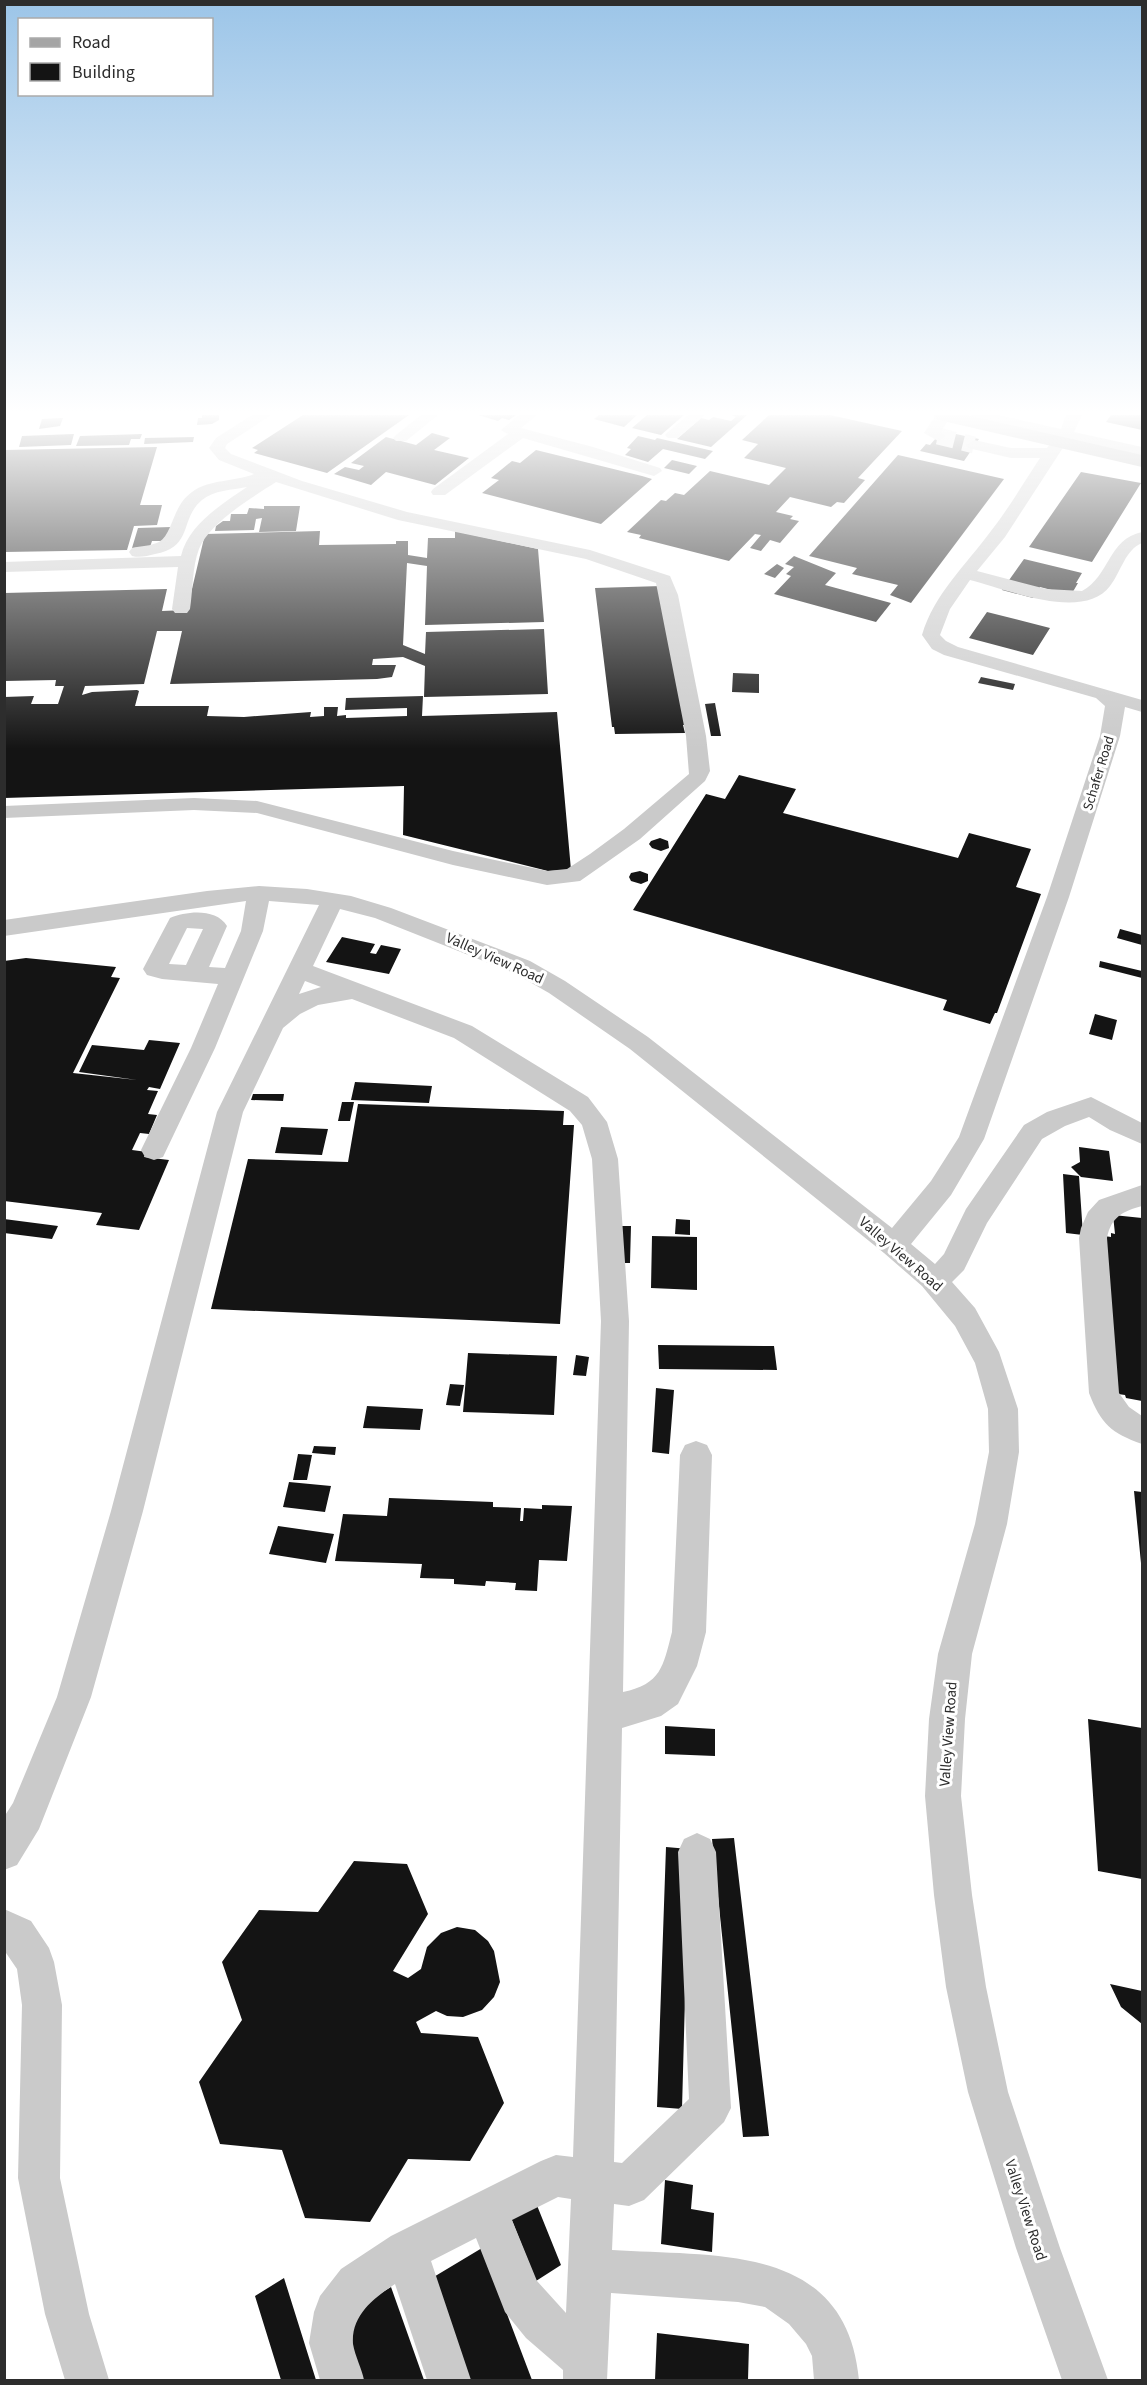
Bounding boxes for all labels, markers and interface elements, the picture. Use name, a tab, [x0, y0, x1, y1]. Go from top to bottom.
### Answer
legend	[18, 18, 213, 96]
text: Road	[72, 30, 111, 55]
text: Building	[72, 60, 135, 85]
street label: Schafer Road	[1078, 733, 1120, 813]
street label: Valley View Road	[443, 928, 547, 989]
street label: Valley View Road	[854, 1212, 947, 1297]
street label: Valley View Road	[934, 1681, 963, 1787]
street label: Valley View Road	[999, 2157, 1052, 2263]

